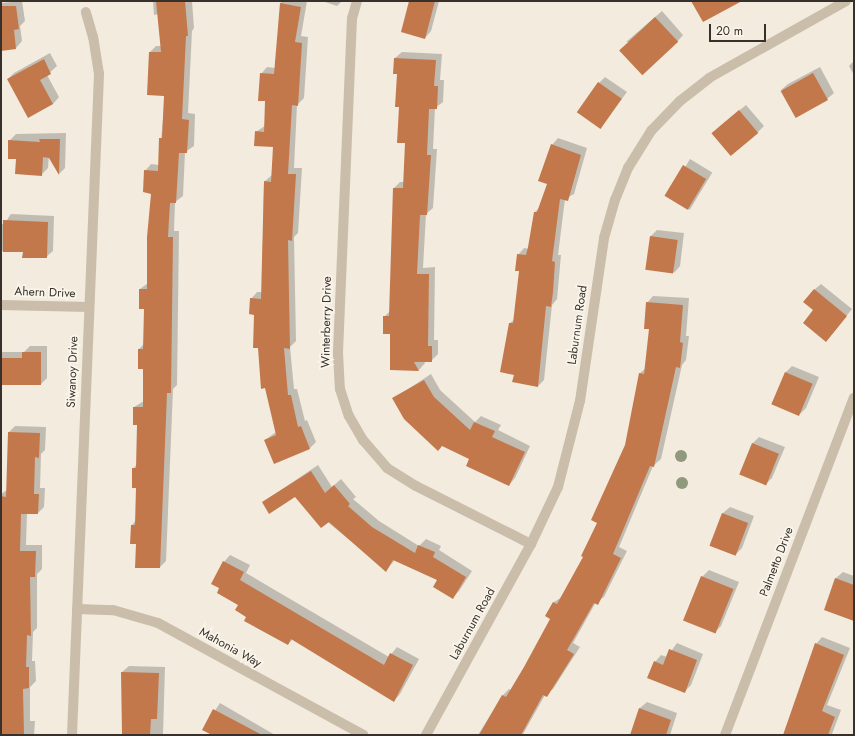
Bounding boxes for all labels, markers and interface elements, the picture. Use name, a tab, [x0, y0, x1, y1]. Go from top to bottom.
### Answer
scale bar	[711, 16, 768, 42]
text: 20 m	[716, 22, 743, 40]
street label: Winterberry Drive	[319, 276, 335, 368]
street label: Laburnum Road	[565, 284, 591, 366]
street label: Ahern Drive	[14, 285, 76, 301]
street label: Siwanoy Drive	[65, 336, 81, 408]
street label: Palmetto Drive	[757, 525, 797, 599]
street label: Laburnum Road	[447, 586, 499, 662]
street label: Mahonia Way	[196, 625, 264, 671]

